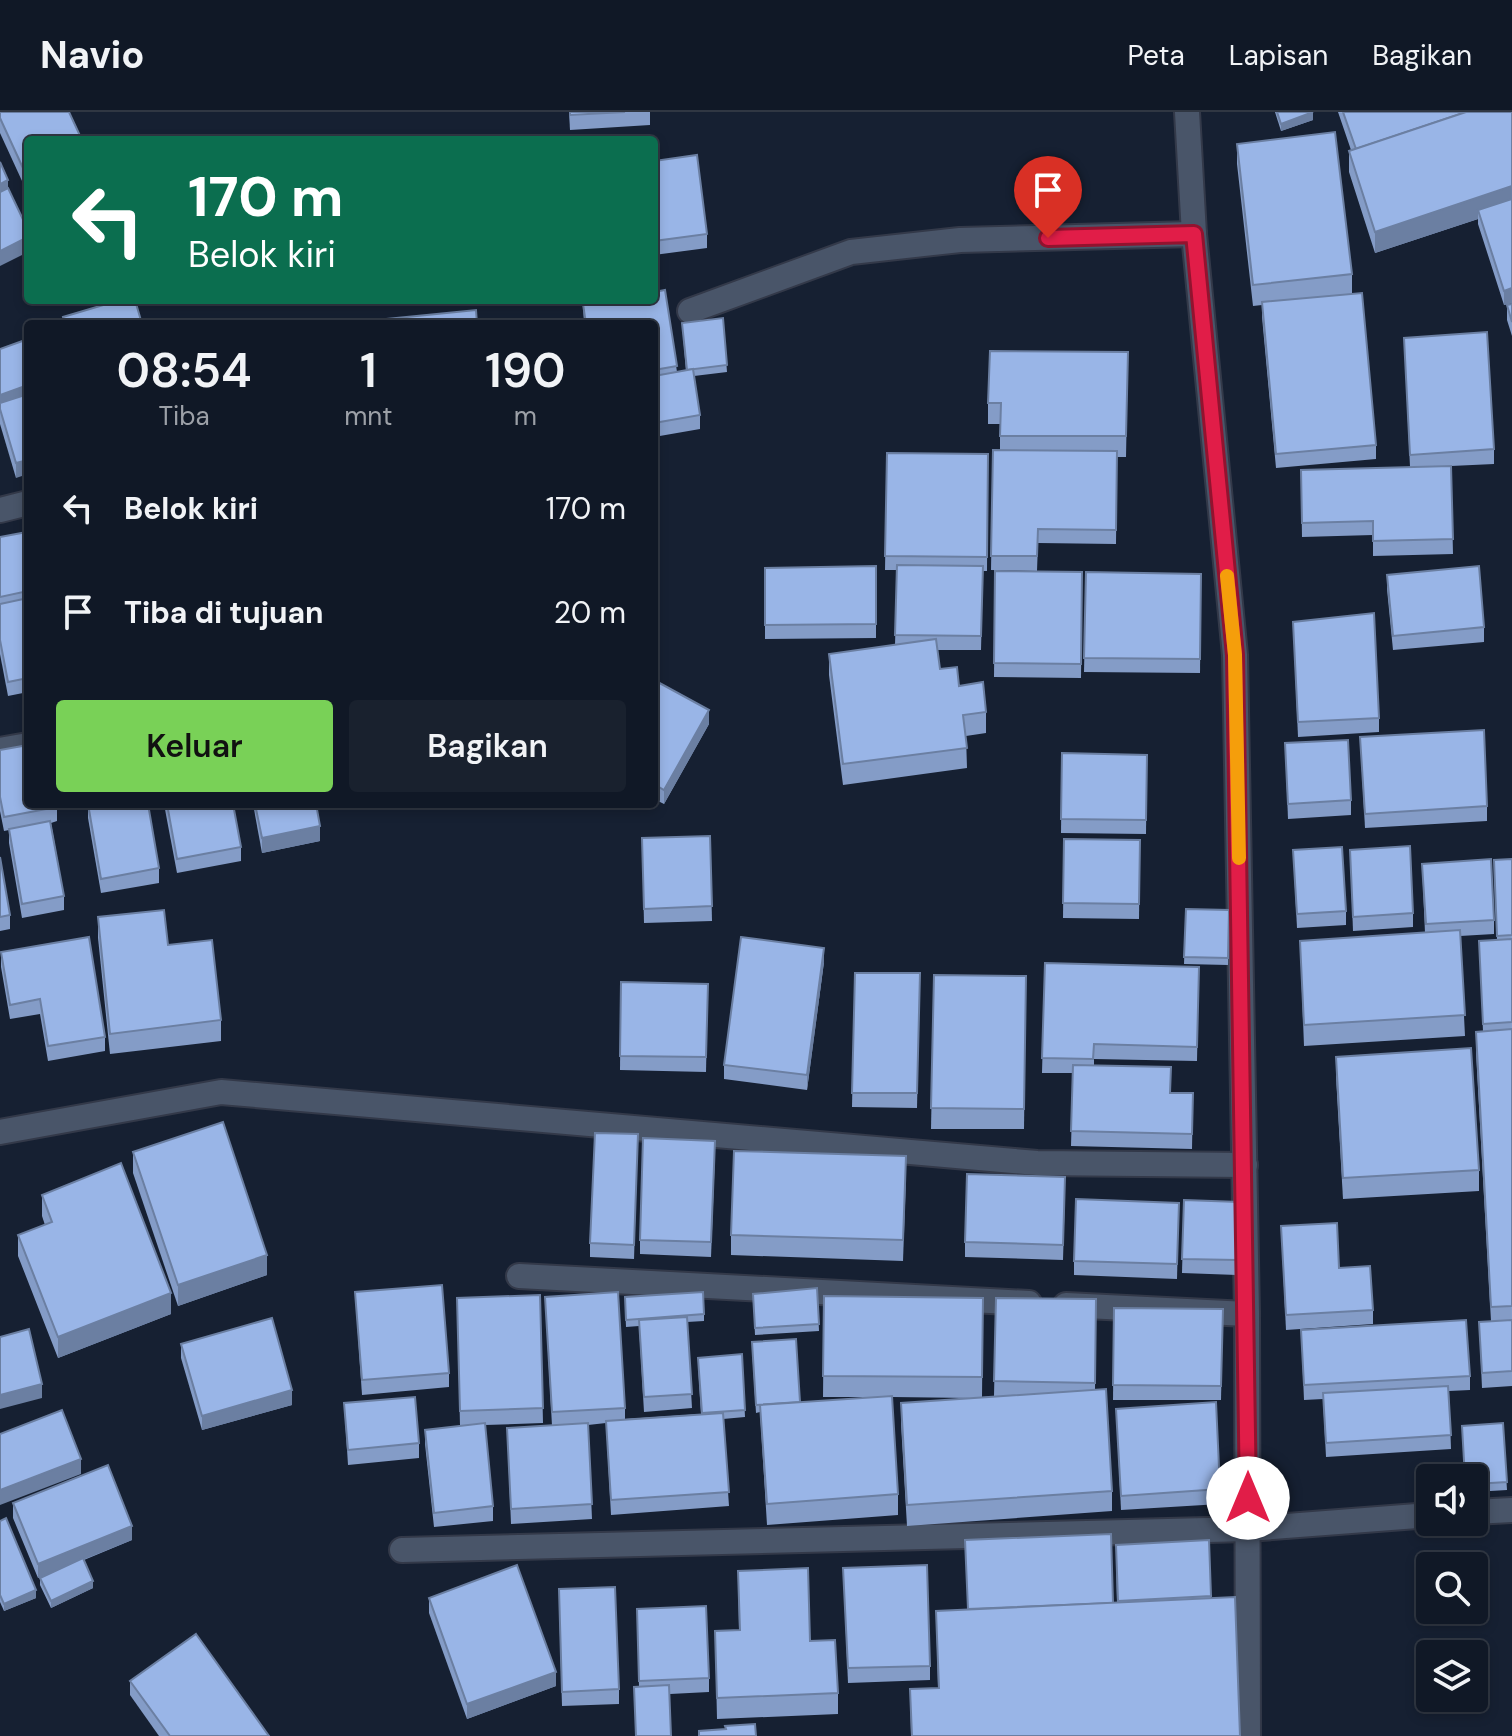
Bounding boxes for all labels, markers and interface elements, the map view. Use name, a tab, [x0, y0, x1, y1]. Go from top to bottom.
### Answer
text: Navio	[40, 30, 144, 80]
text: Peta	[1128, 37, 1185, 74]
text: Lapisan	[1229, 37, 1328, 74]
text: Bagikan	[1372, 37, 1472, 74]
pin	[1014, 156, 1082, 238]
text: 170 m	[188, 160, 343, 233]
icon: left	[56, 168, 160, 272]
icon: arrive	[1026, 168, 1070, 212]
text: Belok kiri	[188, 231, 336, 278]
text: 08:54	[116, 339, 252, 402]
text: 1	[360, 339, 377, 402]
text: 190	[485, 339, 566, 402]
text: Tiba	[158, 399, 210, 433]
text: mnt	[344, 399, 392, 433]
text: m	[514, 399, 537, 433]
icon: left	[56, 486, 100, 530]
text: Belok kiri	[124, 489, 258, 528]
text: 170 m	[546, 489, 626, 528]
icon: arrive	[56, 590, 100, 634]
text: Tiba di tujuan	[124, 593, 324, 632]
text: 20 m	[554, 593, 626, 632]
button: Keluar	[56, 700, 333, 792]
button: Bagikan	[349, 700, 626, 792]
position arrow	[1206, 1456, 1290, 1540]
map controls	[1416, 1464, 1488, 1712]
button: sound	[1416, 1464, 1488, 1536]
button: search	[1416, 1552, 1488, 1624]
button: layers	[1416, 1640, 1488, 1712]

